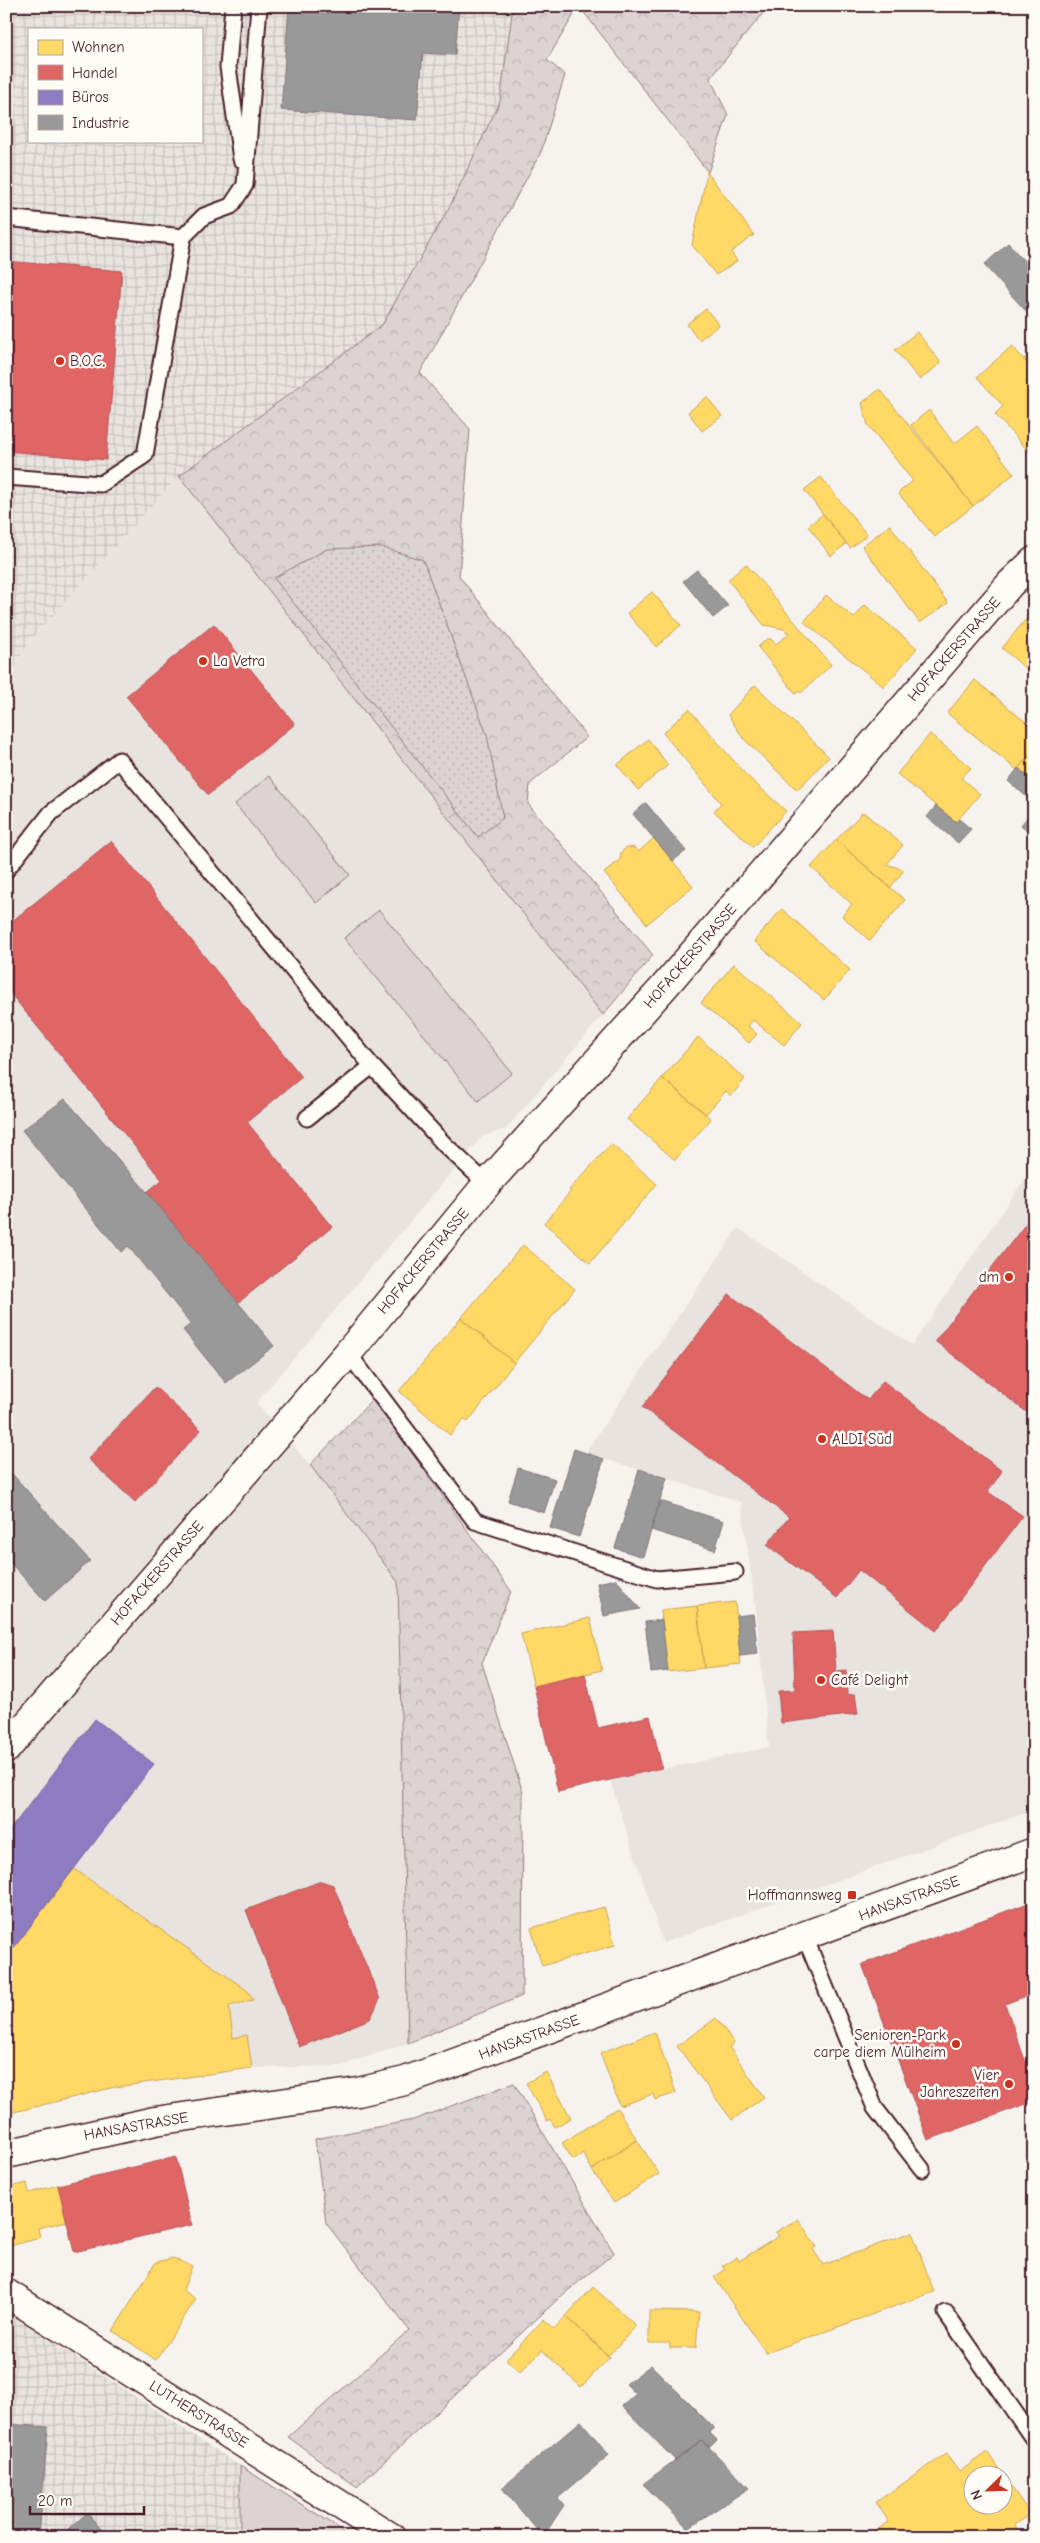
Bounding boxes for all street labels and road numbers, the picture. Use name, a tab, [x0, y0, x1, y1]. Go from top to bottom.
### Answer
street label: HOFACKERSTRASSE	[904, 593, 1004, 705]
street label: HOFACKERSTRASSE	[640, 900, 740, 1012]
street label: HOFACKERSTRASSE	[373, 1204, 473, 1318]
street label: HOFACKERSTRASSE	[107, 1517, 207, 1629]
street label: HANSASTRASSE	[856, 1871, 962, 1925]
street label: HANSASTRASSE	[476, 2010, 582, 2064]
street label: HANSASTRASSE	[82, 2108, 190, 2144]
street label: LUTHERSTRASSE	[146, 2376, 252, 2452]

